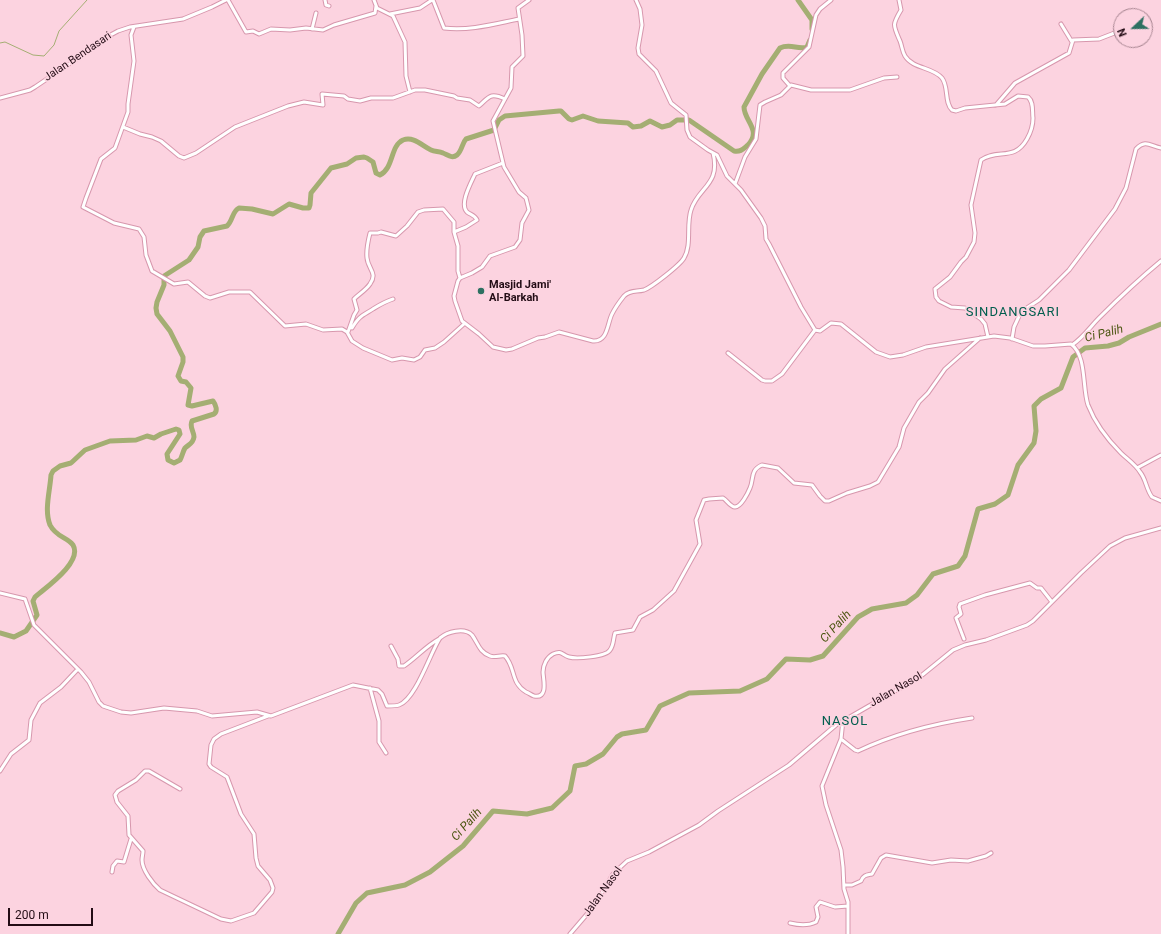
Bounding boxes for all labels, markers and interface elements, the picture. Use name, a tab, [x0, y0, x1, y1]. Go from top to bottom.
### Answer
north arrow	[1113, 8, 1153, 48]
text: N	[1115, 26, 1130, 38]
street label: Jalan Bendasari	[42, 30, 114, 84]
place label: Masjid Jami' Al-Barkah	[489, 278, 551, 304]
marker: Masjid Jami' Al-Barkah	[476, 286, 486, 296]
district label: SINDANGSARI	[966, 305, 1060, 321]
water label: Ci Palih	[1083, 322, 1125, 346]
water label: Ci Palih	[817, 608, 855, 646]
street label: Jalan Nasol	[868, 670, 924, 710]
district label: NASOL	[822, 714, 868, 730]
water label: Ci Palih	[449, 806, 485, 844]
street label: Jalan Nasol	[581, 865, 625, 919]
scale bar	[10, 900, 95, 926]
text: 200 m	[15, 908, 49, 922]

